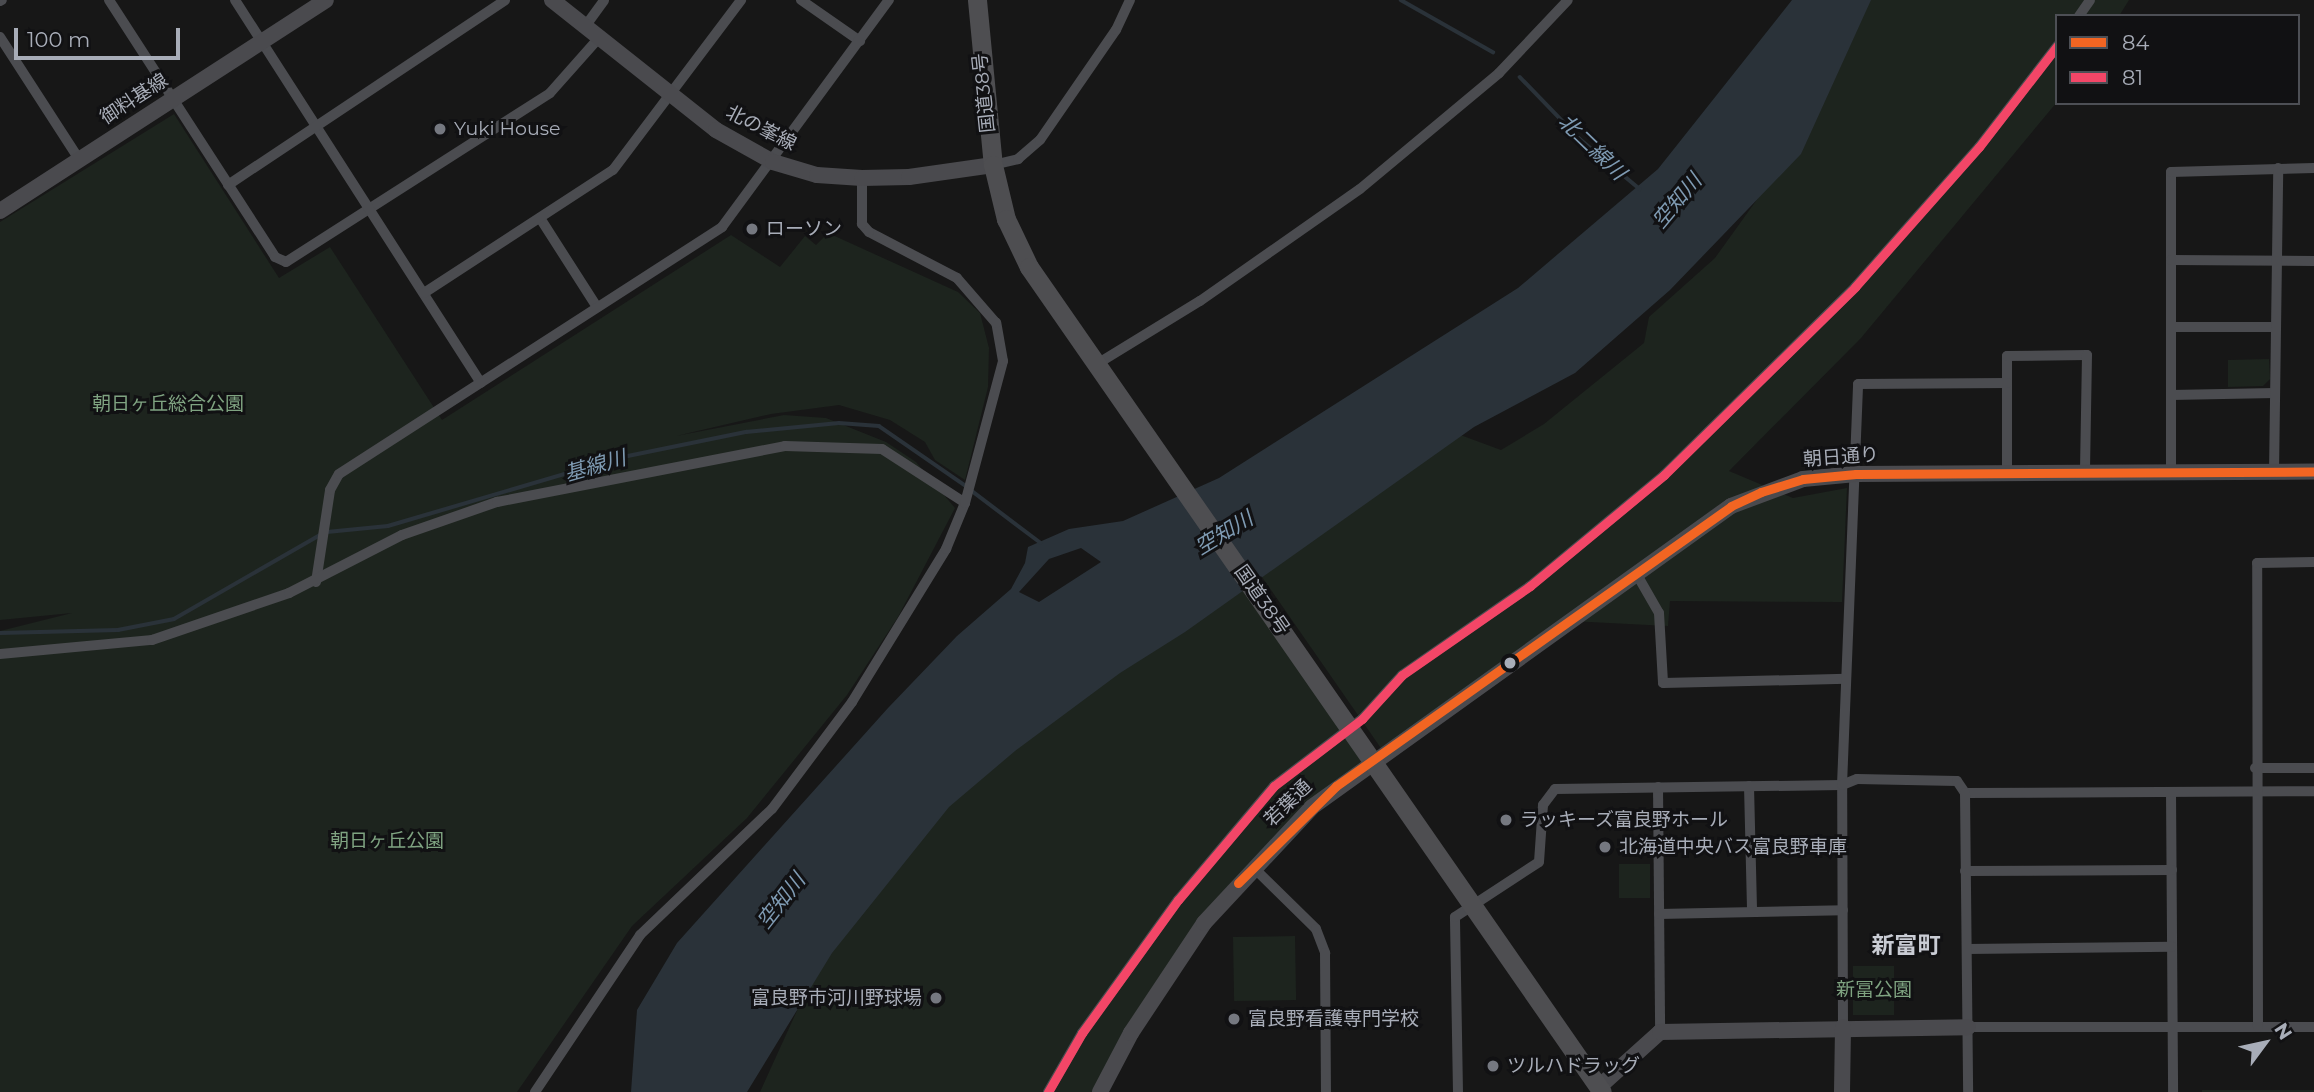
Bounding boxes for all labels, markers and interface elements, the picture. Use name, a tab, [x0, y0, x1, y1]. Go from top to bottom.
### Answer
scale bar	[18, 14, 184, 58]
legend	[2055, 14, 2300, 105]
text: 100 m	[27, 27, 90, 52]
text: 84	[2122, 30, 2149, 55]
street label: 国道38号	[968, 52, 1000, 134]
text: 81	[2122, 65, 2143, 90]
street label: 御料基線	[96, 69, 172, 129]
street label: 北の峯線	[722, 101, 800, 155]
water label: 北二線川	[1553, 109, 1631, 185]
place label: Yuki House	[454, 118, 560, 140]
marker: Yuki House	[432, 121, 448, 137]
water label: 空知川	[1647, 169, 1707, 233]
place label: ローソン	[766, 218, 842, 240]
marker: ローソン	[744, 221, 760, 237]
park label: 朝日ヶ丘総合公園	[92, 393, 244, 415]
street label: 朝日通り	[1802, 443, 1880, 471]
water label: 基線川	[561, 445, 629, 487]
water label: 空知川	[1191, 506, 1257, 560]
street label: 国道38号	[1230, 561, 1294, 639]
unlabelled marker	[1503, 656, 1517, 670]
street label: 若葉通	[1260, 775, 1316, 831]
place label: ラッキーズ富良野ホール	[1520, 809, 1729, 831]
marker: ラッキーズ富良野ホール	[1498, 812, 1514, 828]
park label: 朝日ヶ丘公園	[330, 830, 444, 852]
place label: 北海道中央バス富良野車庫	[1619, 836, 1847, 858]
marker: 北海道中央バス富良野車庫	[1597, 839, 1613, 855]
water label: 空知川	[752, 868, 810, 934]
district label: 新富町	[1872, 931, 1940, 959]
park label: 新冨公園	[1836, 979, 1912, 1001]
place label: 富良野市河川野球場	[751, 987, 922, 1009]
marker: 富良野市河川野球場	[928, 990, 944, 1006]
place label: 富良野看護専門学校	[1248, 1008, 1419, 1030]
north arrow	[2230, 1008, 2300, 1078]
marker: 富良野看護専門学校	[1226, 1011, 1242, 1027]
text: N	[2269, 1019, 2297, 1044]
place label: ツルハドラッグ	[1507, 1055, 1640, 1077]
marker: ツルハドラッグ	[1485, 1058, 1501, 1074]

